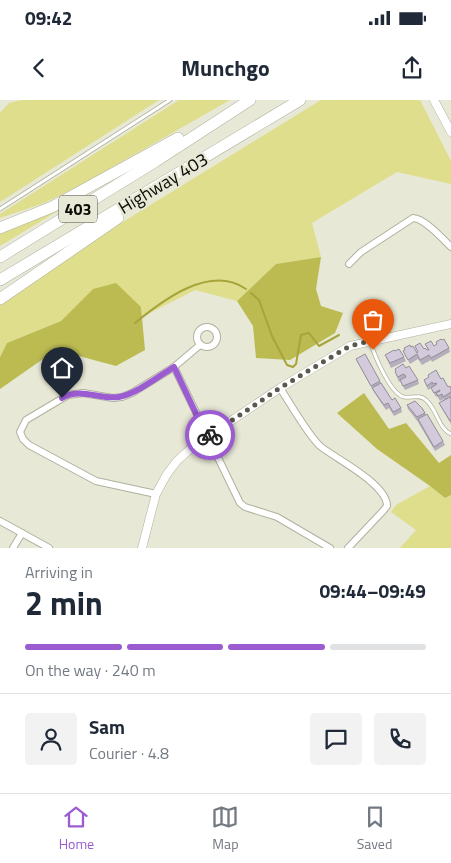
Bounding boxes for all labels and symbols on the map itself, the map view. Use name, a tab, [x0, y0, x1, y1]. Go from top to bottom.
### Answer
street label: Highway 403	[113, 146, 213, 220]
road number: 403	[59, 196, 97, 222]
pin	[352, 299, 394, 350]
pin	[41, 347, 83, 398]
courier	[185, 410, 235, 460]

